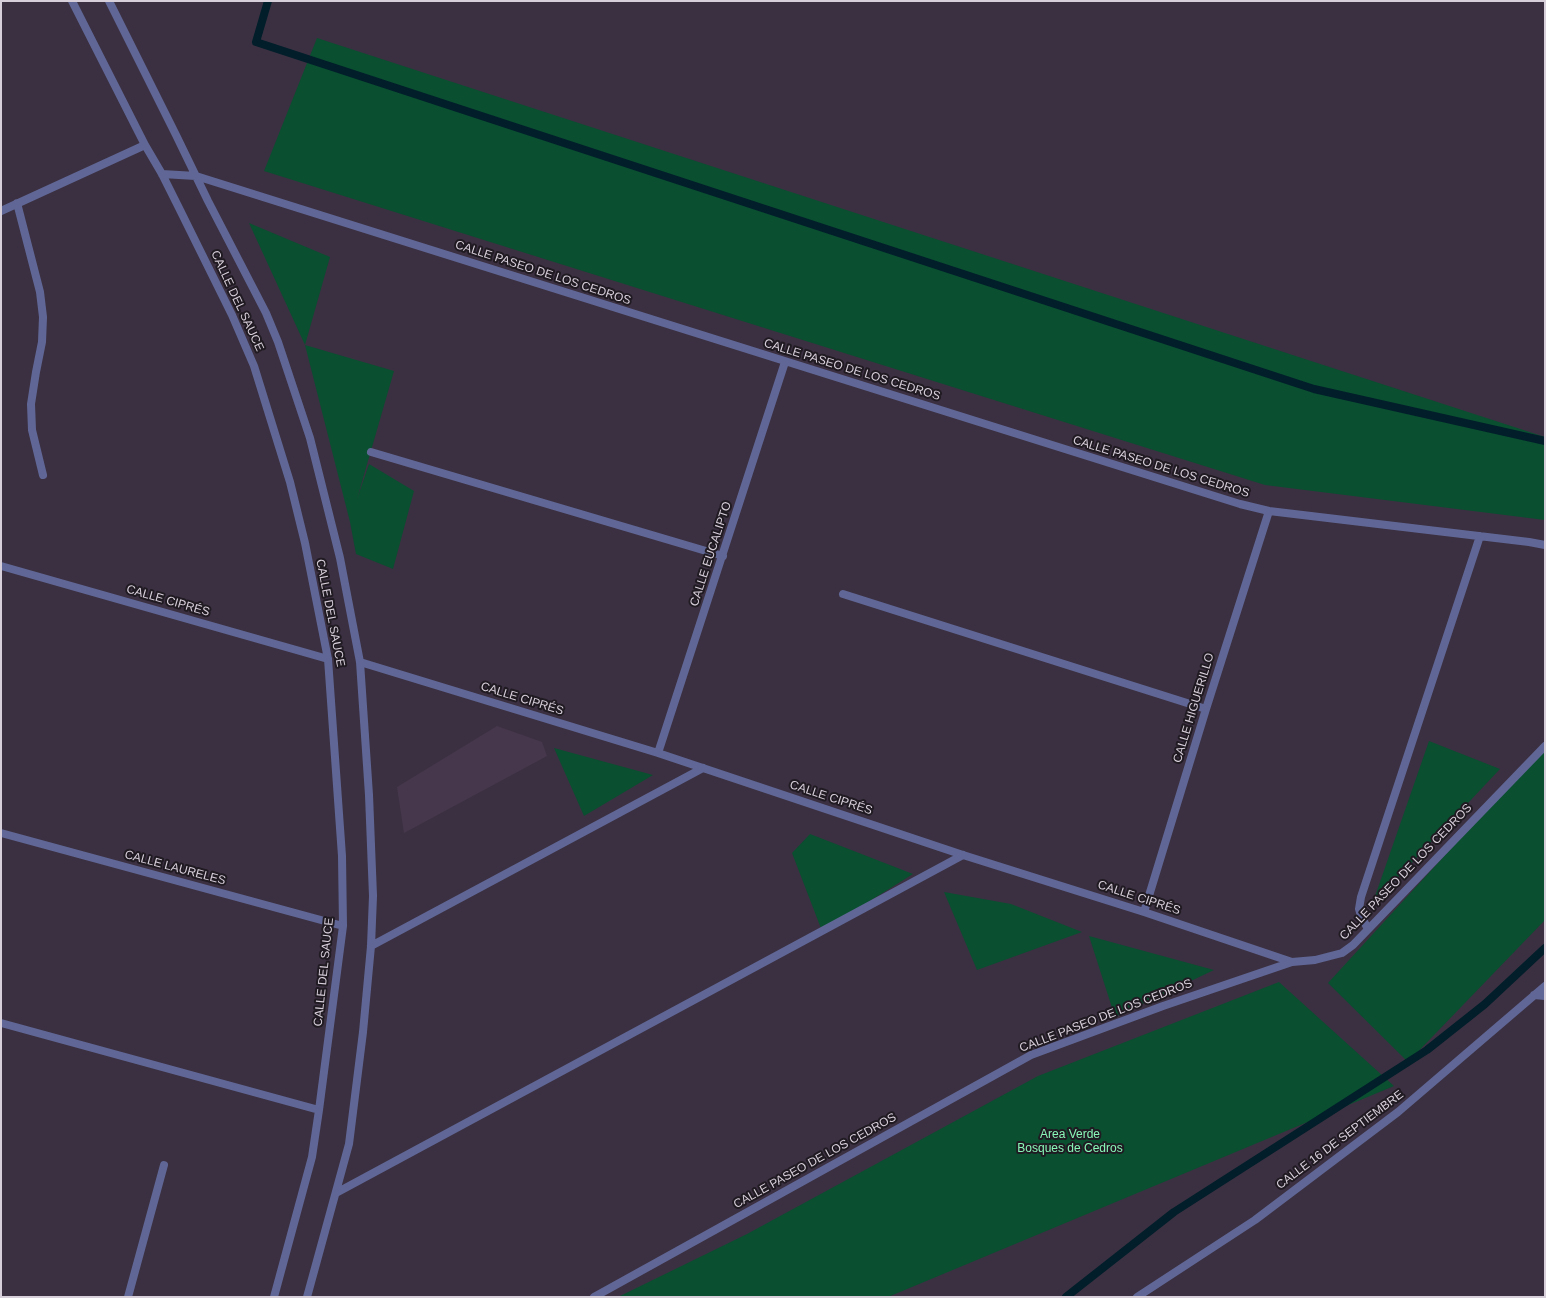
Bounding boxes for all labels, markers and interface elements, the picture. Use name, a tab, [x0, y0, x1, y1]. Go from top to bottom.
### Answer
street label: CALLE PASEO DE LOS CEDROS	[453, 238, 633, 308]
street label: CALLE DEL SAUCE	[207, 248, 267, 354]
street label: CALLE PASEO DE LOS CEDROS	[762, 336, 942, 404]
street label: CALLE PASEO DE LOS CEDROS	[1071, 433, 1251, 501]
street label: CALLE EUCALIPTO	[687, 500, 735, 608]
street label: CALLE DEL SAUCE	[312, 558, 348, 668]
street label: CALLE CIPRÉS	[125, 582, 211, 620]
street label: CALLE HIGUERILLO	[1170, 651, 1218, 765]
street label: CALLE CIPRÉS	[479, 680, 565, 718]
street label: CALLE CIPRÉS	[788, 778, 874, 818]
street label: CALLE PASEO DE LOS CEDROS	[1337, 801, 1475, 943]
street label: CALLE LAURELES	[123, 848, 227, 888]
street label: CALLE CIPRÉS	[1096, 878, 1182, 918]
street label: CALLE DEL SAUCE	[311, 917, 337, 1027]
street label: CALLE PASEO DE LOS CEDROS	[1018, 976, 1194, 1056]
street label: CALLE 16 DE SEPTIEMBRE	[1274, 1087, 1406, 1193]
street label: CALLE PASEO DE LOS CEDROS	[731, 1110, 899, 1212]
park label: Area Verde Bosques de Cedros	[1017, 1128, 1123, 1156]

